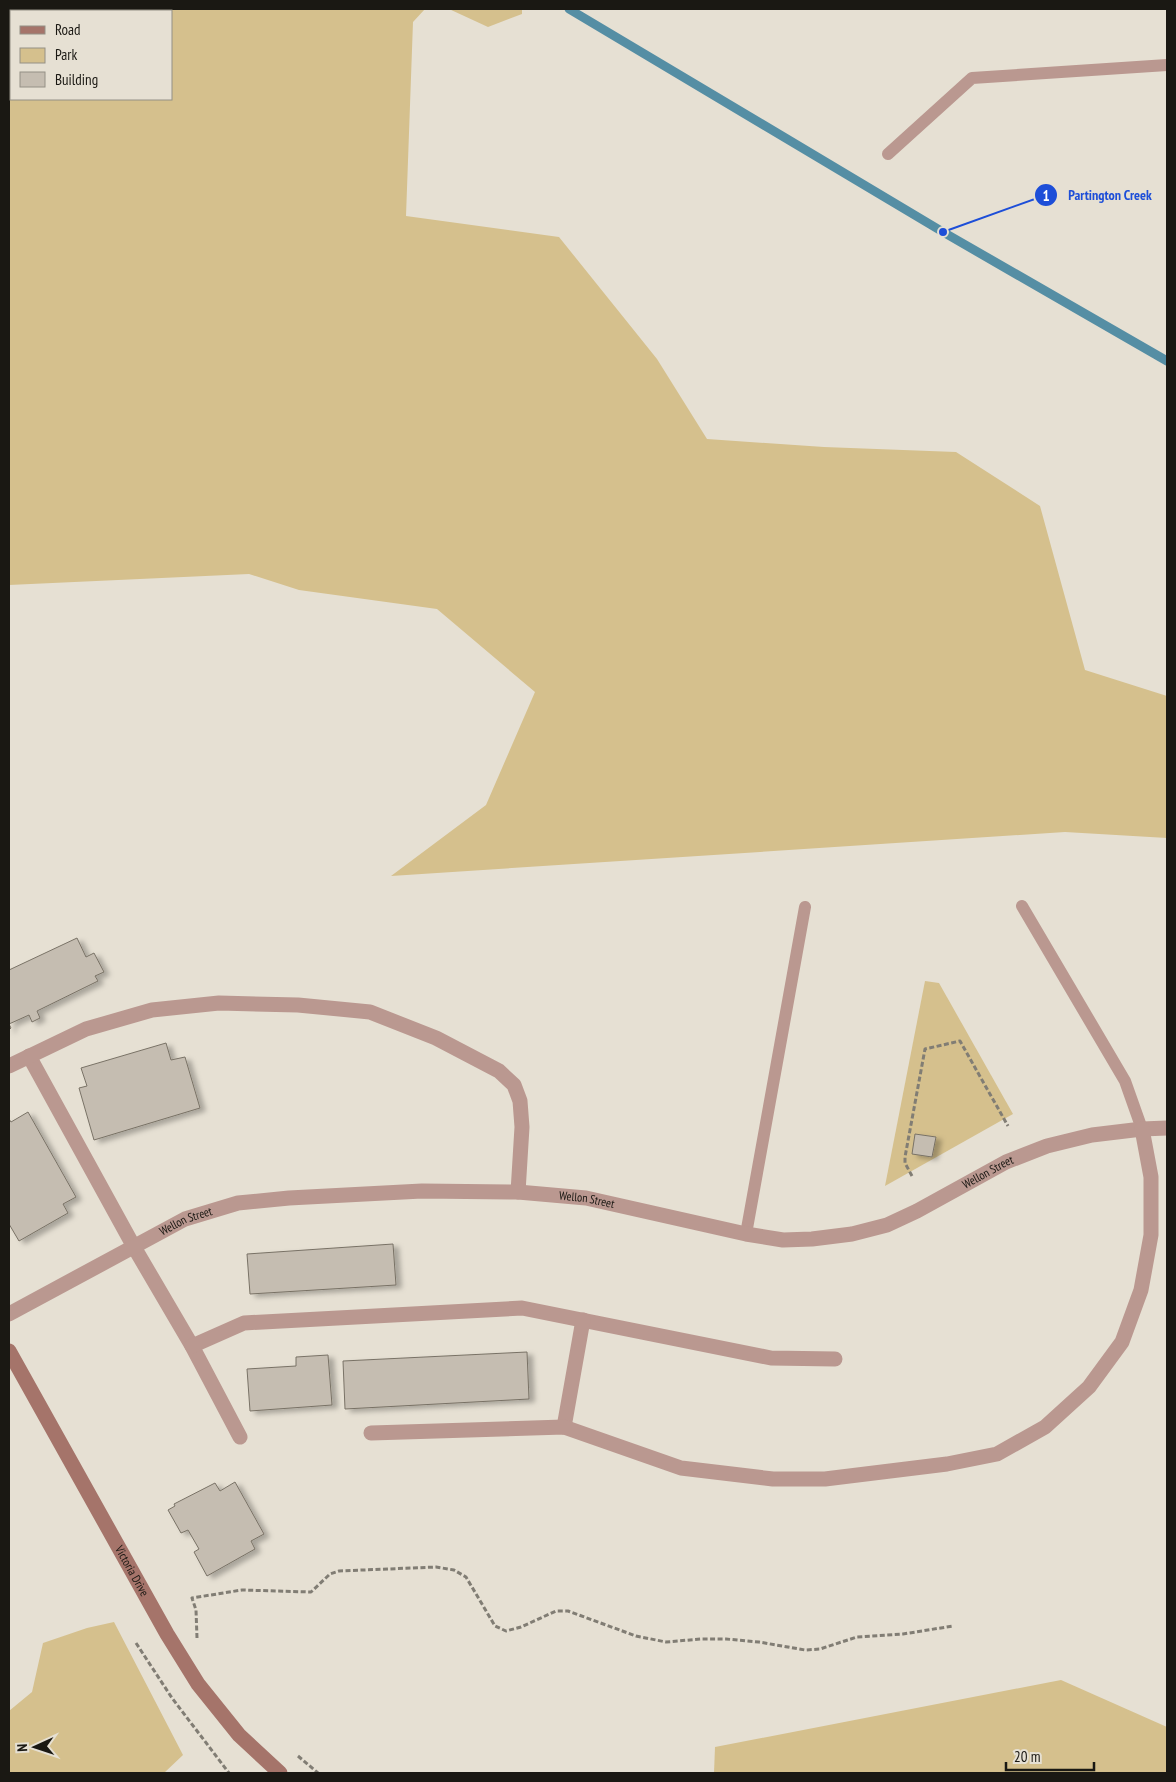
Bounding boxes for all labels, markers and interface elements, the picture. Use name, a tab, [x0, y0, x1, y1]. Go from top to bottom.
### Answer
legend	[10, 10, 172, 100]
text: Road	[55, 20, 81, 39]
text: Park	[55, 45, 77, 64]
text: Building	[55, 70, 98, 89]
callout: Partington Creek	[1033, 181, 1162, 210]
text: 1	[1042, 186, 1050, 205]
text: Partington Creek	[1068, 186, 1152, 204]
street label: Wellon Street	[959, 1152, 1016, 1192]
street label: Wellon Street	[558, 1188, 617, 1211]
street label: Wellon Street	[157, 1203, 215, 1238]
street label: Victoria Drive	[112, 1542, 152, 1599]
north arrow	[10, 1722, 60, 1772]
scale bar	[1006, 1740, 1094, 1772]
text: N	[13, 1743, 31, 1752]
text: 20 m	[1014, 1747, 1040, 1766]

